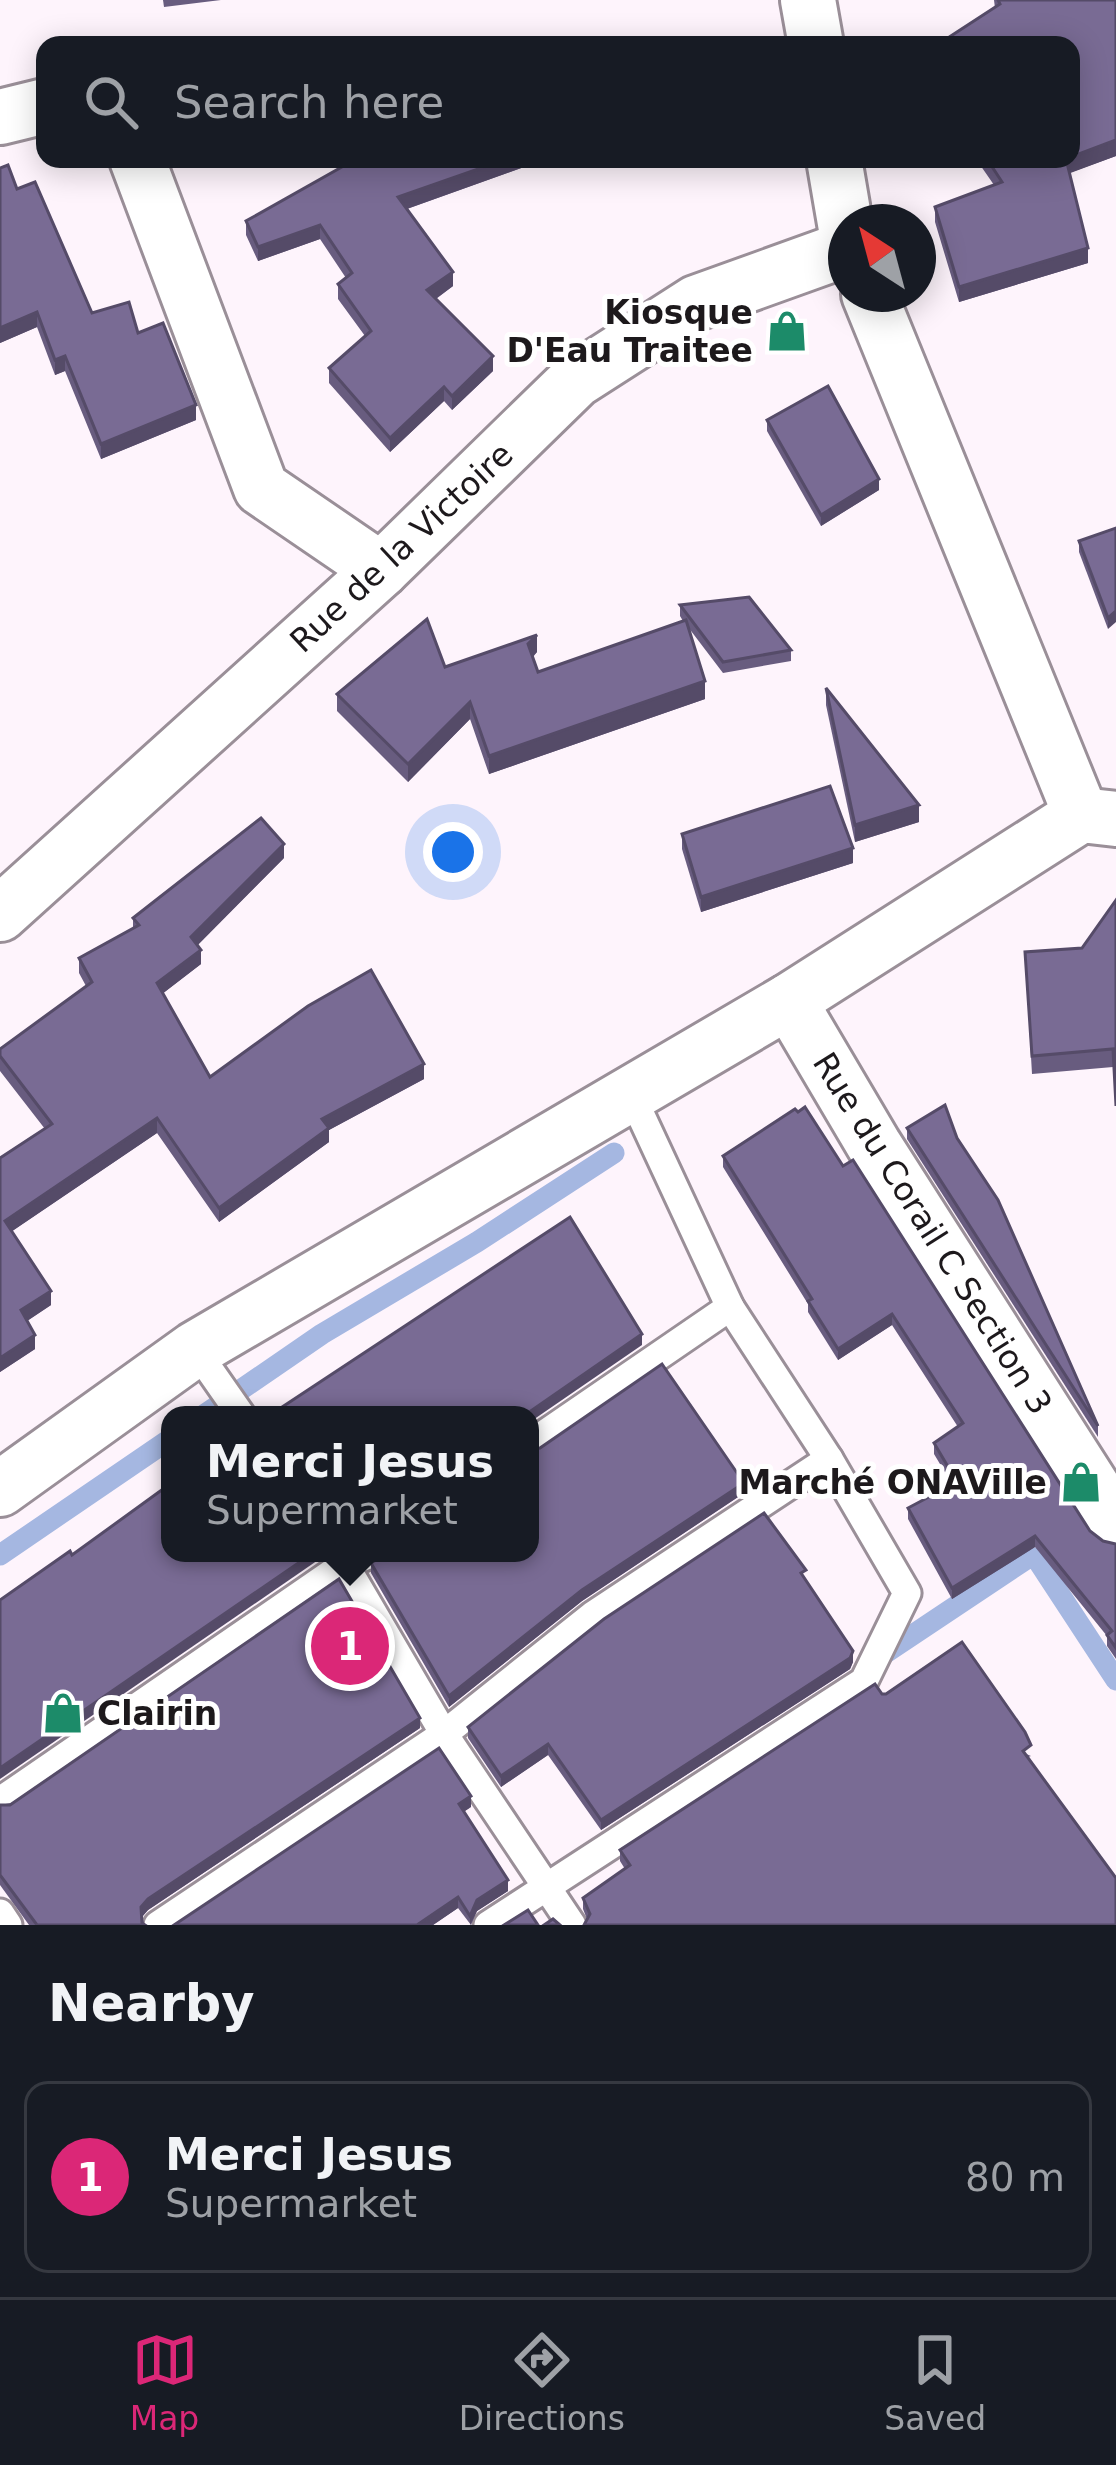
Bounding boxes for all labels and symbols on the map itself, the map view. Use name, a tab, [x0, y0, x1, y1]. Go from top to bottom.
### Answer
north arrow	[828, 204, 936, 312]
place label: Kiosque D'Eau Traitee	[506, 293, 753, 370]
shop icon: Kiosque D'Eau Traitee	[764, 308, 810, 354]
street label: Rue de la Victoire	[282, 434, 520, 660]
your location	[423, 822, 483, 882]
street label: Rue du Corail C Section 3	[805, 1045, 1060, 1421]
shop icon: Marché ONAVille	[1058, 1459, 1104, 1505]
place label: Marché ONAVille	[738, 1463, 1047, 1502]
pin: 1	[311, 1601, 389, 1691]
shop icon: Clairin	[40, 1690, 86, 1736]
place label: Clairin	[97, 1694, 217, 1733]

